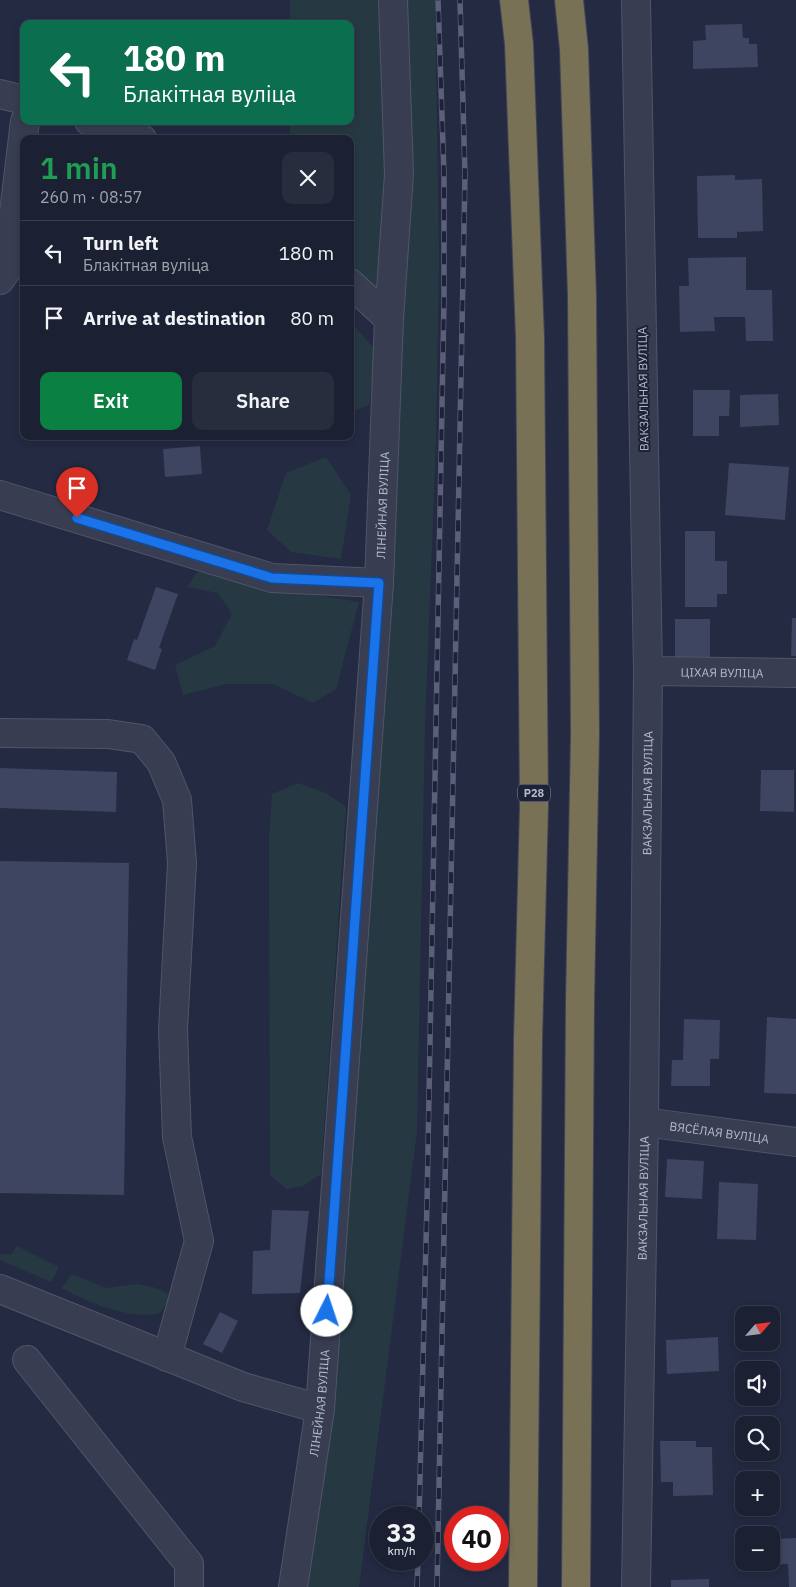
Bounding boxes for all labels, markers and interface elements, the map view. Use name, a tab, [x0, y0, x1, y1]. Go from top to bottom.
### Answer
text: 180 m	[123, 35, 226, 81]
icon: left	[40, 40, 105, 105]
text: Блакітная вуліца	[123, 79, 296, 108]
text: 1 min	[40, 148, 118, 187]
button: close	[282, 152, 334, 204]
text: 260 m · 08:57	[40, 187, 142, 207]
text: Turn left	[83, 231, 159, 255]
icon: left	[40, 239, 68, 267]
text: 180 m	[279, 241, 334, 265]
text: Блакітная вуліца	[83, 255, 209, 275]
icon: arrive	[40, 304, 68, 332]
text: Arrive at destination	[83, 306, 266, 330]
text: 80 m	[290, 306, 334, 330]
street label: ВАКЗАЛЬНАЯ ВУЛІЦА	[634, 327, 652, 451]
button: Exit	[40, 372, 182, 430]
button: Share	[192, 372, 334, 430]
street label: ЛІНЕЙНАЯ ВУЛІЦА	[372, 451, 391, 559]
pin	[56, 467, 98, 518]
icon: arrive	[63, 474, 91, 502]
street label: ЦІХАЯ ВУЛІЦА	[680, 664, 764, 680]
street label: ВАКЗАЛЬНАЯ ВУЛІЦА	[639, 731, 655, 855]
road number: Р28	[518, 784, 550, 801]
street label: ВЯСЁЛАЯ ВУЛІЦА	[669, 1118, 770, 1146]
street label: ВАКЗАЛЬНАЯ ВУЛІЦА	[634, 1136, 651, 1260]
position arrow	[300, 1284, 352, 1336]
north arrow	[735, 1306, 780, 1351]
map controls	[735, 1306, 780, 1571]
street label: ЛІНЕЙНАЯ ВУЛІЦА	[305, 1349, 332, 1457]
button: sound	[735, 1361, 780, 1406]
button: search	[735, 1416, 780, 1461]
button: +	[735, 1471, 780, 1516]
speed limit sign: 40	[444, 1506, 509, 1571]
text: 33	[386, 1516, 417, 1549]
button: −	[735, 1526, 780, 1571]
text: km/h	[387, 1543, 416, 1558]

